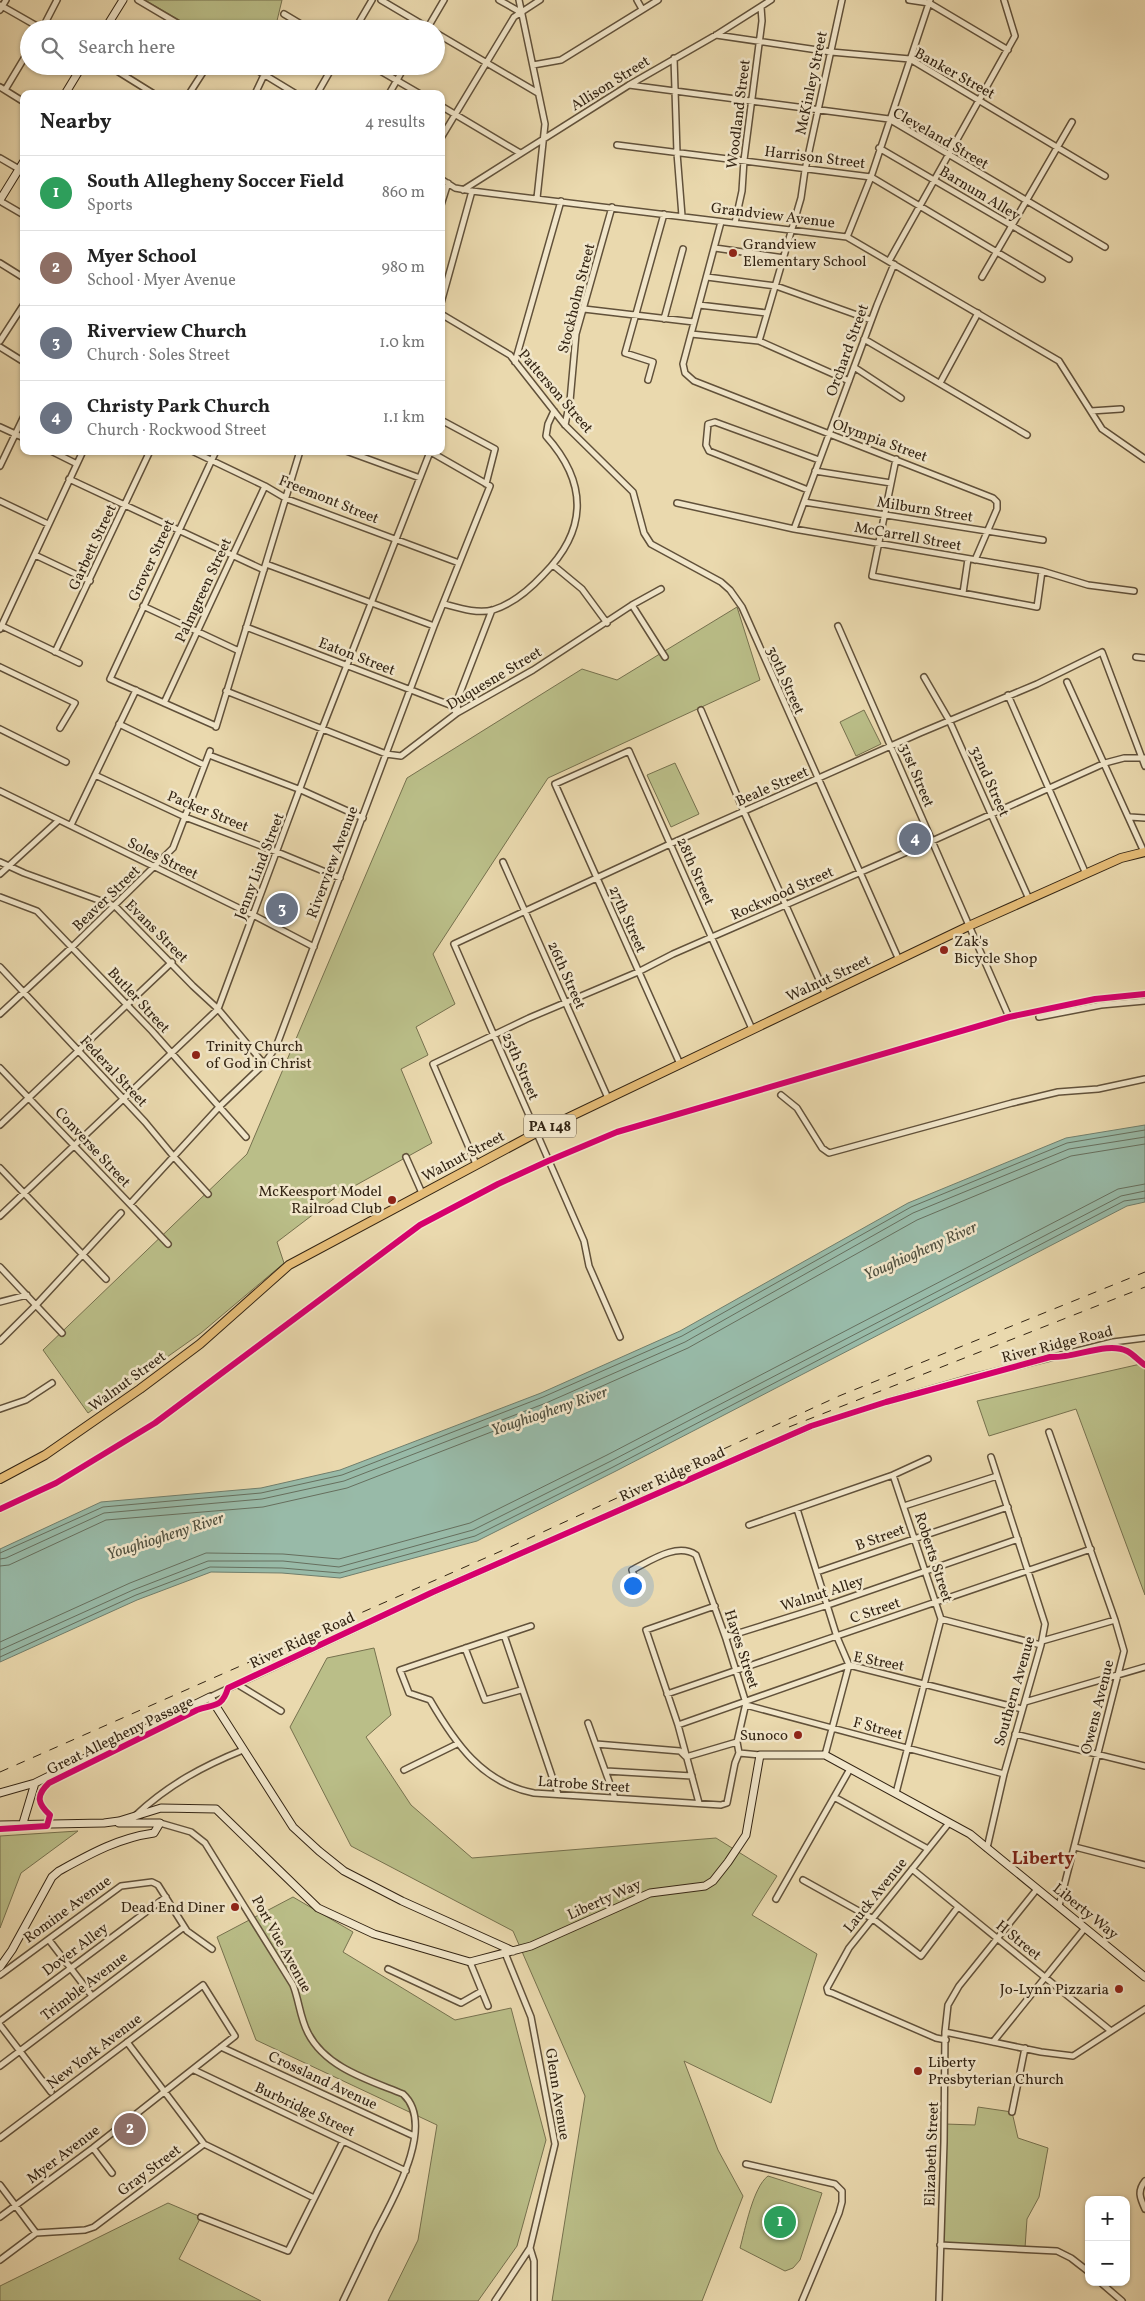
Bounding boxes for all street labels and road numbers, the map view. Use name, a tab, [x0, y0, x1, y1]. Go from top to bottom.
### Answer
street label: McKinley Street	[791, 30, 834, 137]
street label: Banker Street	[910, 43, 998, 105]
street label: Allison Street	[567, 52, 654, 117]
street label: Woodland Street	[722, 58, 757, 170]
street label: Cleveland Street	[888, 103, 992, 175]
street label: Harrison Street	[763, 142, 866, 175]
street label: Barnum Alley	[935, 162, 1024, 227]
street label: Grandview Avenue	[710, 198, 836, 235]
street label: Stockholm Street	[554, 241, 601, 356]
street label: Orchard Street	[822, 301, 875, 400]
street label: Patterson Street	[512, 345, 597, 439]
street label: Olympia Street	[829, 414, 930, 468]
street label: Freemont Street	[275, 471, 382, 530]
street label: Milburn Street	[875, 493, 974, 528]
street label: Garbett Street	[64, 501, 122, 594]
street label: Grover Street	[124, 516, 181, 605]
street label: McCarrell Street	[852, 518, 963, 557]
street label: Palmgreen Street	[171, 535, 238, 646]
street label: Eaton Street	[315, 633, 398, 682]
street label: Duquesne Street	[443, 642, 546, 716]
street label: 30th Street	[760, 643, 809, 718]
street label: 31st Street	[893, 740, 938, 811]
street label: 32nd Street	[964, 743, 1014, 820]
street label: Beale Street	[733, 762, 812, 813]
street label: Packer Street	[164, 787, 251, 838]
street label: Riverview Avenue	[302, 803, 364, 922]
street label: Jenny Lind Street	[230, 810, 290, 923]
street label: Soles Street	[123, 833, 201, 886]
street label: 28th Street	[670, 834, 719, 909]
street label: Beaver Street	[68, 861, 146, 937]
street label: Rockwood Street	[728, 862, 837, 926]
street label: 27th Street	[602, 883, 651, 957]
street label: Evans Street	[119, 896, 192, 969]
street label: 26th Street	[541, 938, 590, 1013]
street label: Walnut Street	[783, 951, 874, 1008]
street label: Butler Street	[102, 963, 174, 1039]
street label: 25th Street	[496, 1029, 543, 1104]
street label: Federal Street	[74, 1032, 152, 1112]
street label: Converse Street	[49, 1103, 135, 1193]
road number: PA 148	[524, 1114, 576, 1138]
street label: Walnut Street	[419, 1127, 509, 1188]
street label: River Ridge Road	[1000, 1321, 1115, 1369]
street label: Walnut Street	[85, 1347, 171, 1417]
street label: River Ridge Road	[616, 1443, 729, 1508]
street label: Roberts Street	[908, 1510, 957, 1605]
street label: B Street	[853, 1520, 908, 1557]
street label: Walnut Alley	[778, 1571, 867, 1618]
street label: C Street	[847, 1593, 904, 1630]
street label: Hayes Street	[718, 1607, 763, 1692]
street label: River Ridge Road	[247, 1608, 359, 1675]
street label: Southern Avenue	[990, 1634, 1041, 1749]
street label: E Street	[852, 1647, 906, 1678]
street label: Owens Avenue	[1077, 1658, 1120, 1757]
street label: Great Allegheny Passage	[44, 1692, 197, 1781]
street label: F Street	[850, 1713, 905, 1746]
street label: Latrobe Street	[537, 1772, 631, 1799]
street label: Lauck Avenue	[839, 1854, 913, 1938]
street label: Romine Avenue	[20, 1871, 116, 1949]
street label: Liberty Way	[564, 1875, 645, 1926]
street label: Liberty Way	[1048, 1879, 1122, 1945]
street label: Port Vue Avenue	[245, 1893, 316, 1997]
street label: H Street	[991, 1916, 1046, 1966]
street label: Dover Alley	[39, 1918, 113, 1982]
street label: Trimble Avenue	[37, 1948, 133, 2027]
street label: New York Avenue	[43, 2009, 147, 2095]
street label: Crossland Avenue	[264, 2047, 380, 2116]
street label: Glenn Avenue	[539, 2047, 574, 2142]
street label: Burbridge Street	[251, 2078, 358, 2143]
street label: Elizabeth Street	[920, 2101, 945, 2207]
street label: Myer Avenue	[23, 2121, 105, 2190]
street label: Gray Street	[114, 2140, 186, 2202]

